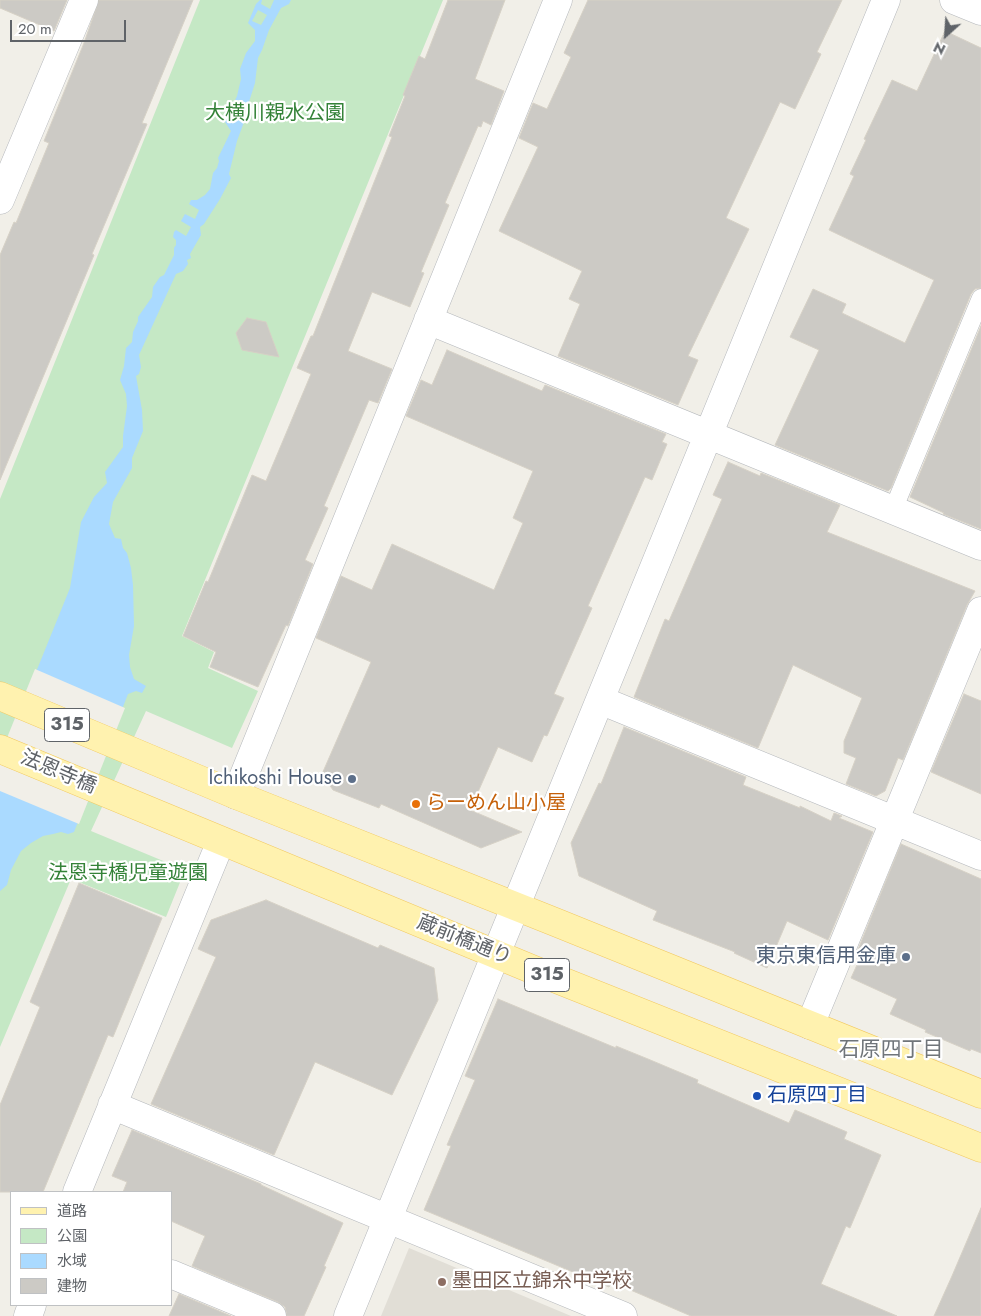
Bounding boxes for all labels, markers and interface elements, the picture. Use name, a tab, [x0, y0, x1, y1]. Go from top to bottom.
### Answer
scale bar	[12, 10, 129, 42]
north arrow	[921, 10, 971, 60]
text: 20 m	[18, 18, 52, 40]
text: N	[930, 37, 949, 60]
park label: 大横川親水公園	[205, 102, 345, 126]
road number: 315	[44, 708, 90, 742]
street label: 法恩寺橋	[16, 746, 100, 800]
place label: Ichikoshi House	[209, 767, 342, 791]
marker: Ichikoshi House	[346, 773, 358, 785]
place label: らーめん山小屋	[426, 792, 566, 816]
marker: らーめん山小屋	[410, 798, 422, 810]
park label: 法恩寺橋児童遊園	[48, 862, 208, 886]
street label: 蔵前橋通り	[413, 911, 515, 971]
place label: 東京東信用金庫	[756, 945, 896, 969]
marker: 東京東信用金庫	[900, 951, 912, 963]
road number: 315	[524, 958, 570, 992]
district label: 石原四丁目	[839, 1038, 943, 1064]
place label: 石原四丁目	[767, 1084, 867, 1108]
marker: 石原四丁目	[751, 1090, 763, 1102]
legend	[10, 1191, 172, 1306]
text: 道路	[57, 1200, 87, 1222]
text: 公園	[57, 1225, 87, 1247]
text: 水域	[57, 1250, 87, 1272]
place label: 墨田区立錦糸中学校	[452, 1270, 632, 1294]
text: 建物	[57, 1275, 87, 1297]
marker: 墨田区立錦糸中学校	[436, 1276, 448, 1288]

